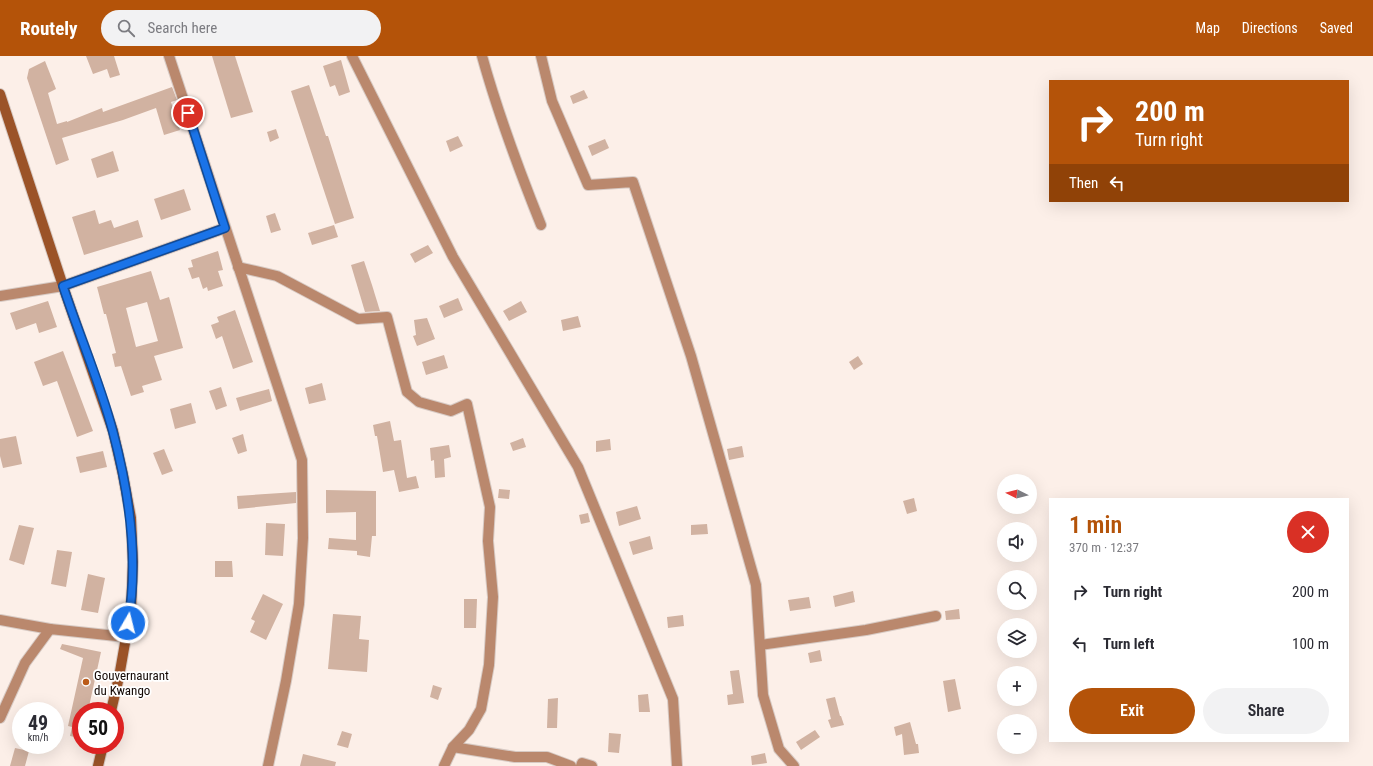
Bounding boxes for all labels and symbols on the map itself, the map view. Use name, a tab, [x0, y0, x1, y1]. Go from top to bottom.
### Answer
pin	[171, 96, 205, 130]
north arrow	[997, 474, 1037, 514]
position arrow	[107, 602, 149, 644]
place label: Gouvernaurant du Kwango	[94, 668, 169, 698]
marker: Gouvernaurant du Kwango	[81, 677, 91, 687]
speed limit sign: 50	[72, 702, 124, 754]

